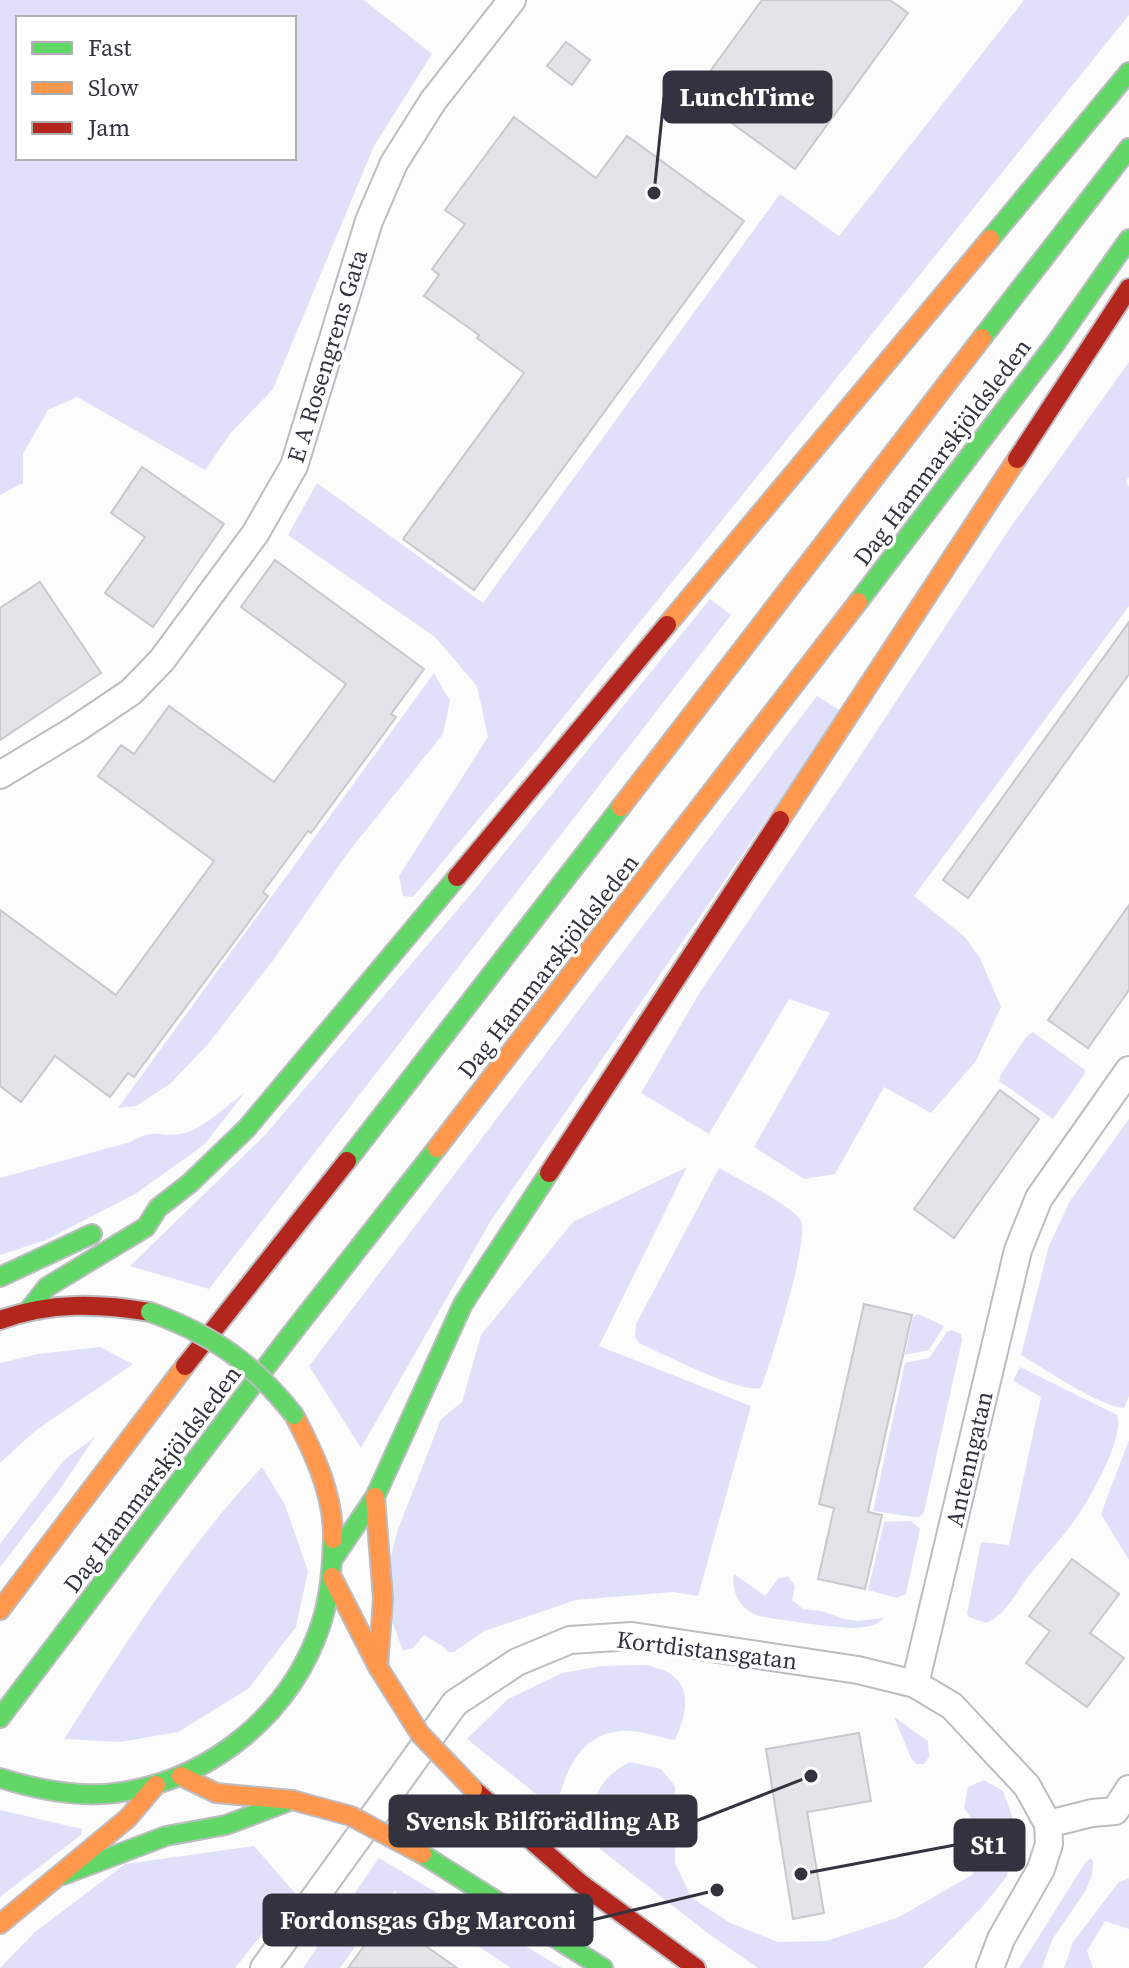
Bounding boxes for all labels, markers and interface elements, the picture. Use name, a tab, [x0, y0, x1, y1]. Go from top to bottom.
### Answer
legend	[16, 16, 296, 160]
text: Fast	[88, 31, 132, 64]
text: Slow	[88, 71, 139, 104]
callout: LunchTime	[664, 72, 831, 122]
text: LunchTime	[680, 79, 814, 115]
text: Jam	[87, 111, 130, 144]
street label: E A Rosengrens Gata	[279, 245, 375, 467]
street label: Dag Hammarskjöldsleden	[846, 332, 1038, 572]
street label: Dag Hammarskjöldsleden	[450, 847, 646, 1085]
street label: Dag Hammarskjöldsleden	[56, 1359, 248, 1599]
street label: Antenngatan	[937, 1388, 1001, 1530]
street label: Kortdistansgatan	[615, 1623, 799, 1677]
callout: Svensk Bilförädling AB	[390, 1796, 696, 1846]
text: Svensk Bilförädling AB	[406, 1803, 680, 1839]
callout: St1	[955, 1820, 1024, 1870]
text: St1	[970, 1827, 1008, 1863]
callout: Fordonsgas Gbg Marconi	[264, 1895, 592, 1945]
text: Fordonsgas Gbg Marconi	[280, 1902, 576, 1938]

